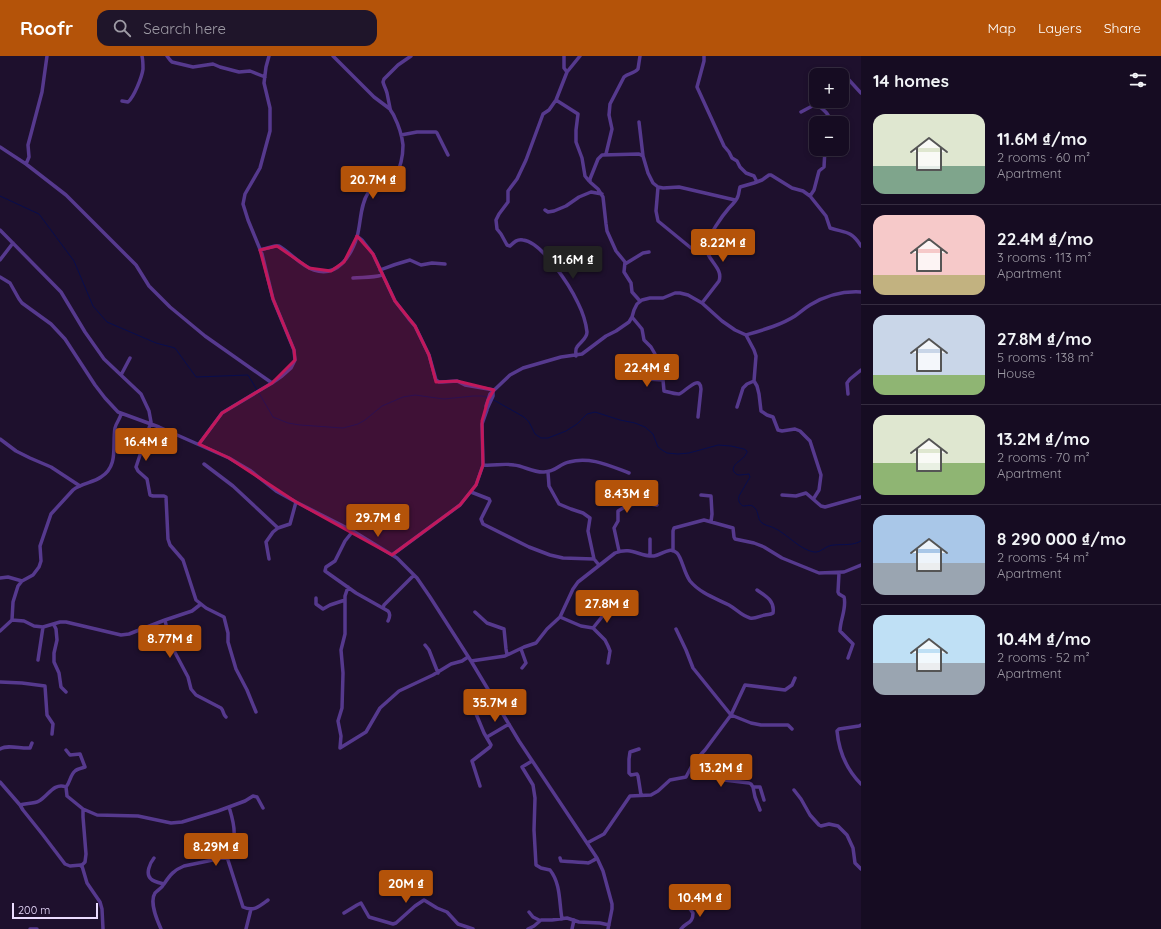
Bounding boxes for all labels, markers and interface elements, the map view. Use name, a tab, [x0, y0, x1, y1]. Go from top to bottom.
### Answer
search box	[97, 10, 377, 46]
text: Roofr	[20, 16, 73, 40]
icon: search	[111, 17, 133, 39]
text: Search here	[143, 19, 226, 38]
text: Map	[987, 19, 1016, 37]
text: Layers	[1038, 19, 1082, 37]
text: Share	[1104, 19, 1141, 37]
map controls	[809, 68, 849, 156]
button: +	[809, 68, 849, 108]
icon: filters	[1127, 69, 1149, 91]
text: 14 homes	[873, 70, 949, 91]
button: −	[809, 116, 849, 156]
text: 11.6M ₫/mo	[997, 128, 1087, 149]
icon: home	[905, 130, 953, 178]
text: 2 rooms · 60 m²	[997, 149, 1090, 165]
text: Apartment	[997, 165, 1062, 181]
pin: 20.7M ₫	[336, 166, 410, 200]
text: 20.7M ₫	[350, 171, 396, 187]
text: 22.4M ₫/mo	[997, 228, 1093, 249]
pin: 8.22M ₫	[686, 229, 760, 263]
icon: home	[905, 231, 953, 279]
text: 8.22M ₫	[700, 234, 746, 250]
pin: 11.6M ₫	[536, 246, 610, 280]
text: 3 rooms · 113 m²	[997, 249, 1091, 265]
text: 11.6M ₫	[552, 251, 594, 267]
text: Apartment	[997, 265, 1062, 281]
text: 27.8M ₫/mo	[997, 328, 1092, 349]
icon: home	[905, 331, 953, 379]
text: 5 rooms · 138 m²	[997, 349, 1094, 365]
pin: 22.4M ₫	[610, 354, 684, 388]
text: 22.4M ₫	[624, 359, 670, 375]
text: House	[997, 365, 1035, 381]
pin: 16.4M ₫	[109, 428, 183, 462]
text: 13.2M ₫/mo	[997, 428, 1090, 449]
icon: home	[905, 431, 953, 479]
text: 16.4M ₫	[124, 433, 168, 449]
text: 2 rooms · 70 m²	[997, 449, 1090, 465]
text: Apartment	[997, 465, 1062, 481]
pin: 8.43M ₫	[590, 480, 664, 514]
text: 8.43M ₫	[604, 485, 650, 501]
pin: 29.7M ₫	[341, 504, 415, 538]
text: 29.7M ₫	[355, 509, 401, 525]
text: 8 290 000 ₫/mo	[997, 528, 1126, 549]
icon: home	[905, 531, 953, 579]
text: 2 rooms · 54 m²	[997, 549, 1089, 565]
text: Apartment	[997, 565, 1062, 581]
pin: 27.8M ₫	[570, 590, 644, 624]
text: 27.8M ₫	[585, 595, 629, 611]
pin: 8.77M ₫	[133, 625, 207, 659]
text: 10.4M ₫/mo	[997, 628, 1091, 649]
text: 8.77M ₫	[147, 630, 193, 646]
icon: home	[905, 631, 953, 679]
text: 2 rooms · 52 m²	[997, 649, 1090, 665]
text: Apartment	[997, 665, 1062, 681]
pin: 35.7M ₫	[458, 689, 532, 723]
text: 35.7M ₫	[472, 694, 518, 710]
pin: 13.2M ₫	[684, 754, 758, 788]
text: 13.2M ₫	[699, 759, 743, 775]
pin: 8.29M ₫	[179, 833, 253, 867]
text: 8.29M ₫	[193, 838, 239, 854]
pin: 20M ₫	[378, 870, 434, 904]
text: 20M ₫	[388, 875, 424, 891]
pin: 10.4M ₫	[663, 884, 737, 918]
text: 10.4M ₫	[678, 889, 722, 905]
scale bar	[12, 901, 98, 920]
text: 200 m	[18, 903, 50, 917]

